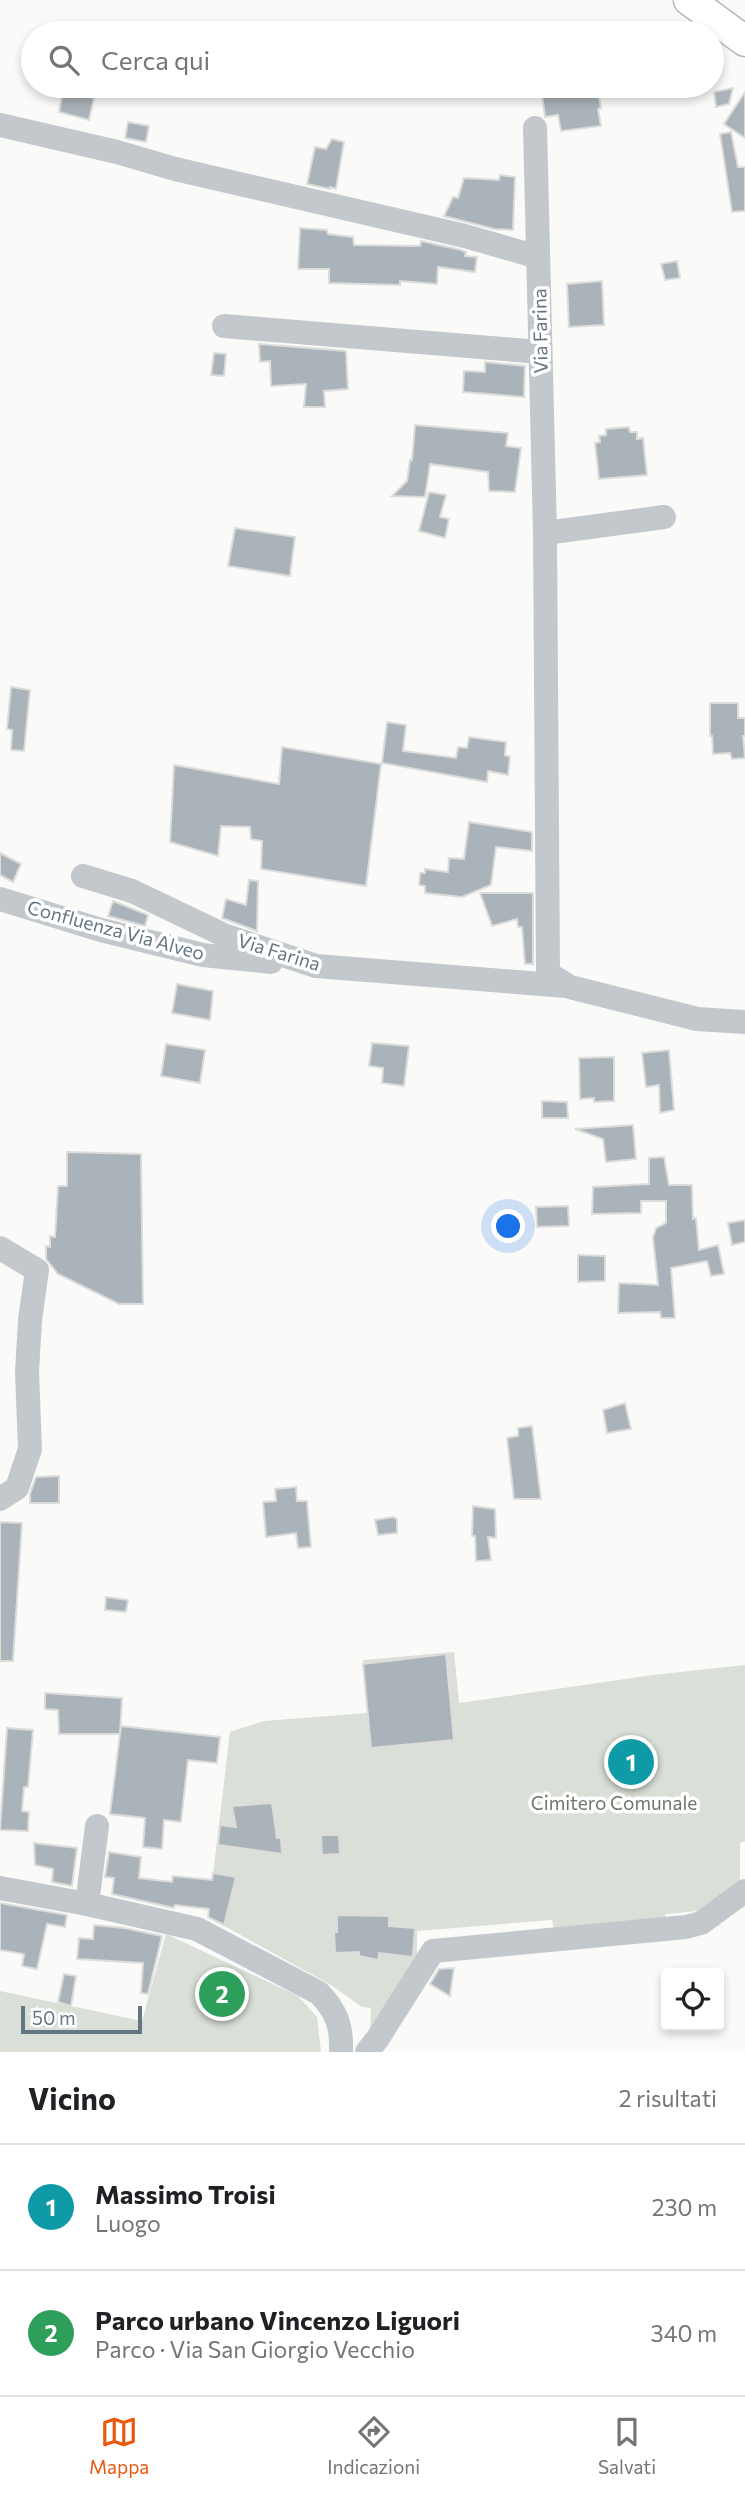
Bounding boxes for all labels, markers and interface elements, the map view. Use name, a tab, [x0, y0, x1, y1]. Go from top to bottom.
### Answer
search box	[21, 21, 724, 98]
icon: search	[45, 41, 83, 79]
text: Cerca qui	[101, 44, 210, 75]
street label: Via Farina	[527, 288, 552, 374]
street label: Confluenza Via Alveo	[25, 895, 207, 964]
street label: Via Farina	[235, 928, 323, 975]
your location	[491, 1209, 525, 1243]
pin: 1	[608, 1736, 654, 1788]
park label: Cimitero Comunale	[531, 1791, 697, 1814]
pin: 2	[199, 1968, 245, 2020]
map controls	[661, 1968, 724, 2031]
button: locate	[661, 1968, 724, 2031]
scale bar	[21, 2003, 142, 2035]
text: 50 m	[32, 2006, 76, 2029]
text: Vicino	[28, 2079, 116, 2116]
text: 2 risultati	[619, 2084, 717, 2112]
text: Massimo Troisi	[95, 2178, 276, 2209]
text: 1	[46, 2193, 56, 2221]
text: 230 m	[652, 2193, 717, 2221]
text: Luogo	[95, 2209, 161, 2237]
text: Parco urbano Vincenzo Liguori	[95, 2304, 460, 2335]
text: 2	[44, 2319, 58, 2347]
text: 340 m	[651, 2319, 717, 2347]
text: Parco · Via San Giorgio Vecchio	[95, 2335, 415, 2363]
tab: Mappa	[89, 2413, 149, 2478]
tab: Indicazioni	[327, 2413, 420, 2478]
tab: Salvati	[598, 2413, 656, 2478]

